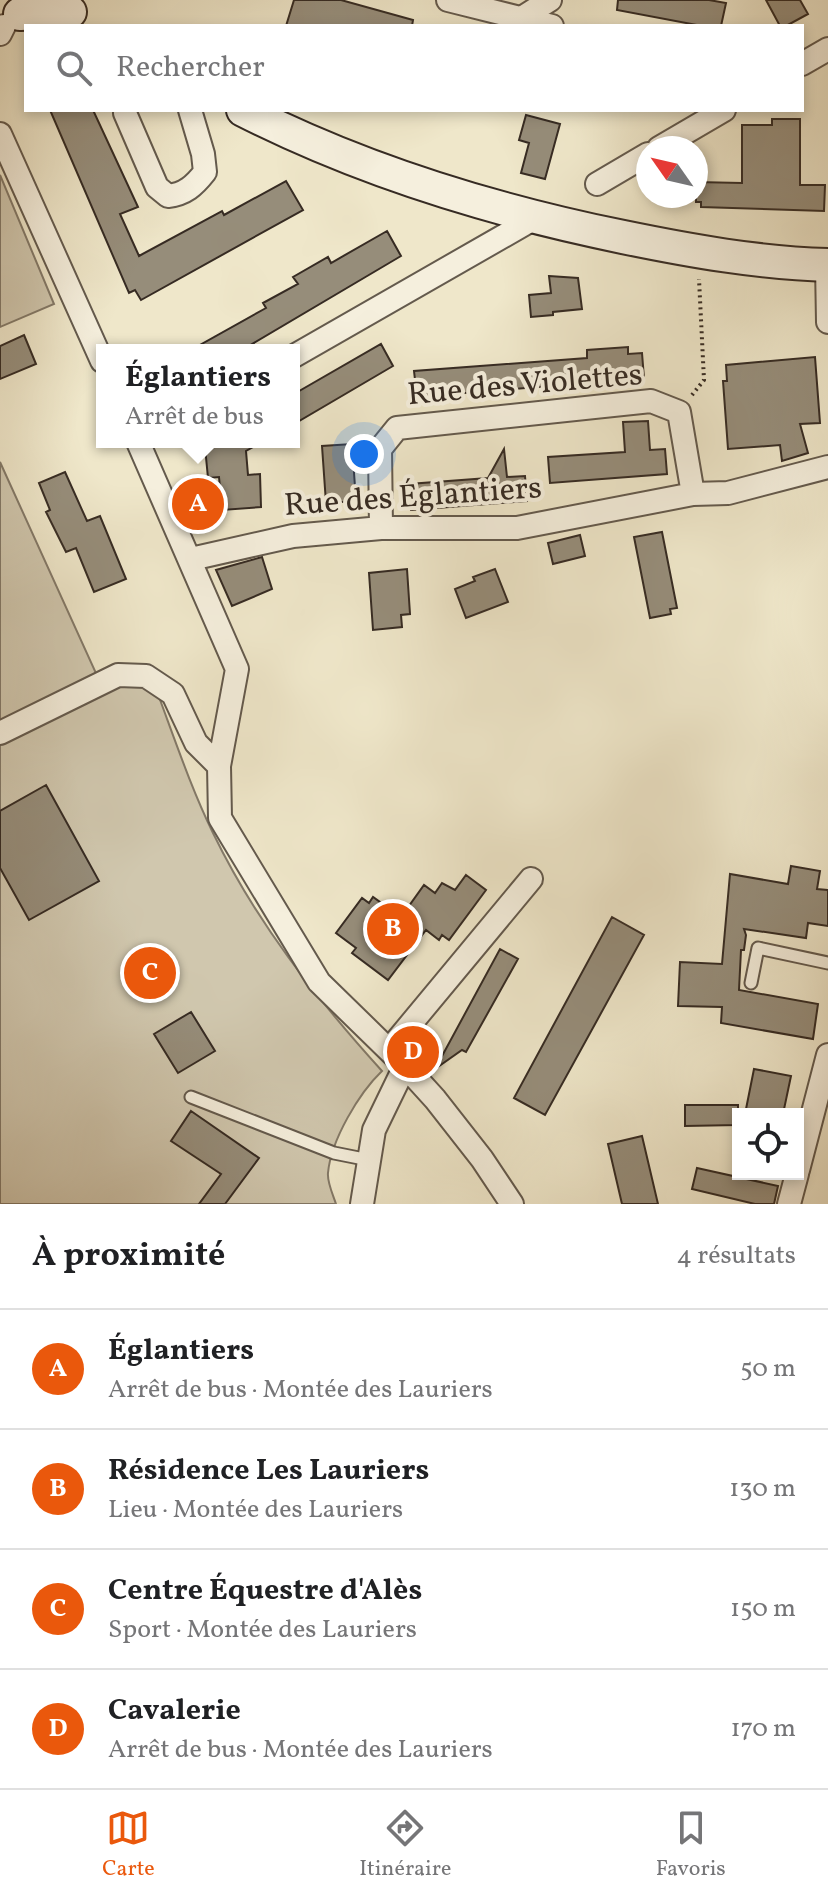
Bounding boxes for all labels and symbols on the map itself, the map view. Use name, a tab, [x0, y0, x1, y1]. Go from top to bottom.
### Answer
north arrow	[636, 136, 708, 208]
street label: Rue des Violettes	[406, 354, 644, 418]
your location	[344, 434, 384, 474]
street label: Rue des Églantiers	[283, 467, 543, 529]
pin: A	[172, 474, 224, 534]
pin: B	[367, 899, 419, 959]
pin: C	[124, 943, 176, 1003]
pin: D	[387, 1022, 439, 1082]

